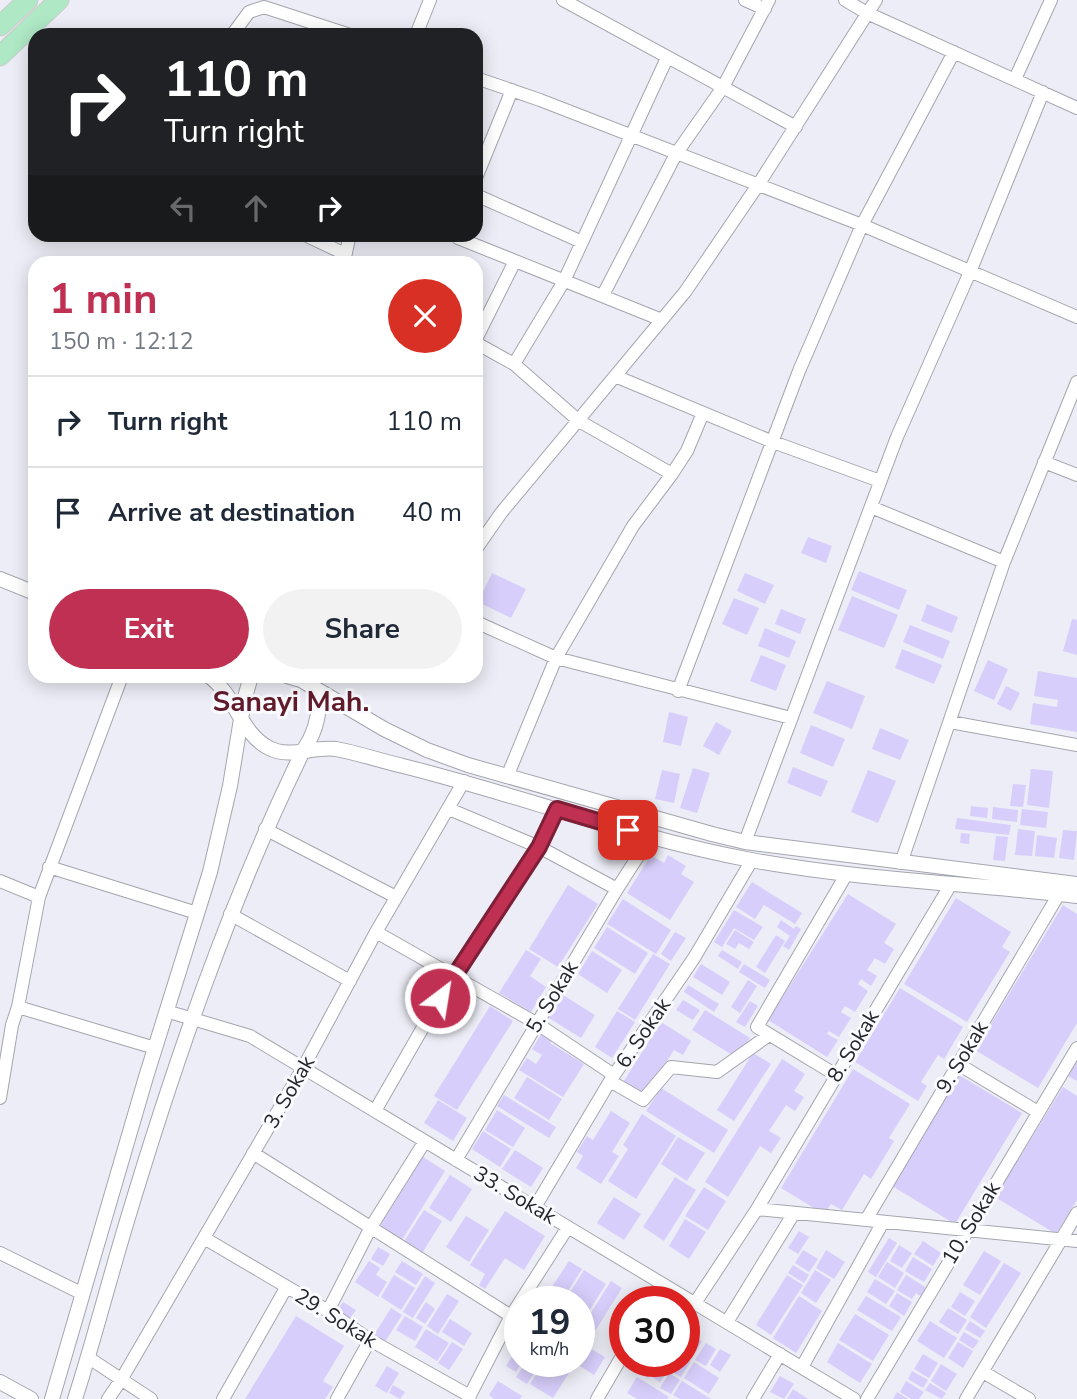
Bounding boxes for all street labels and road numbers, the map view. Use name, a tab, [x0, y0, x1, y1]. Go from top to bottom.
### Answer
street label: 5. Sokak	[520, 955, 585, 1038]
street label: 6. Sokak	[609, 992, 677, 1074]
street label: 8. Sokak	[821, 1004, 886, 1087]
street label: 9. Sokak	[930, 1015, 995, 1098]
street label: 3. Sokak	[257, 1050, 321, 1133]
street label: 33. Sokak	[468, 1159, 562, 1231]
street label: 10. Sokak	[935, 1176, 1007, 1270]
street label: 29. Sokak	[290, 1282, 383, 1355]

